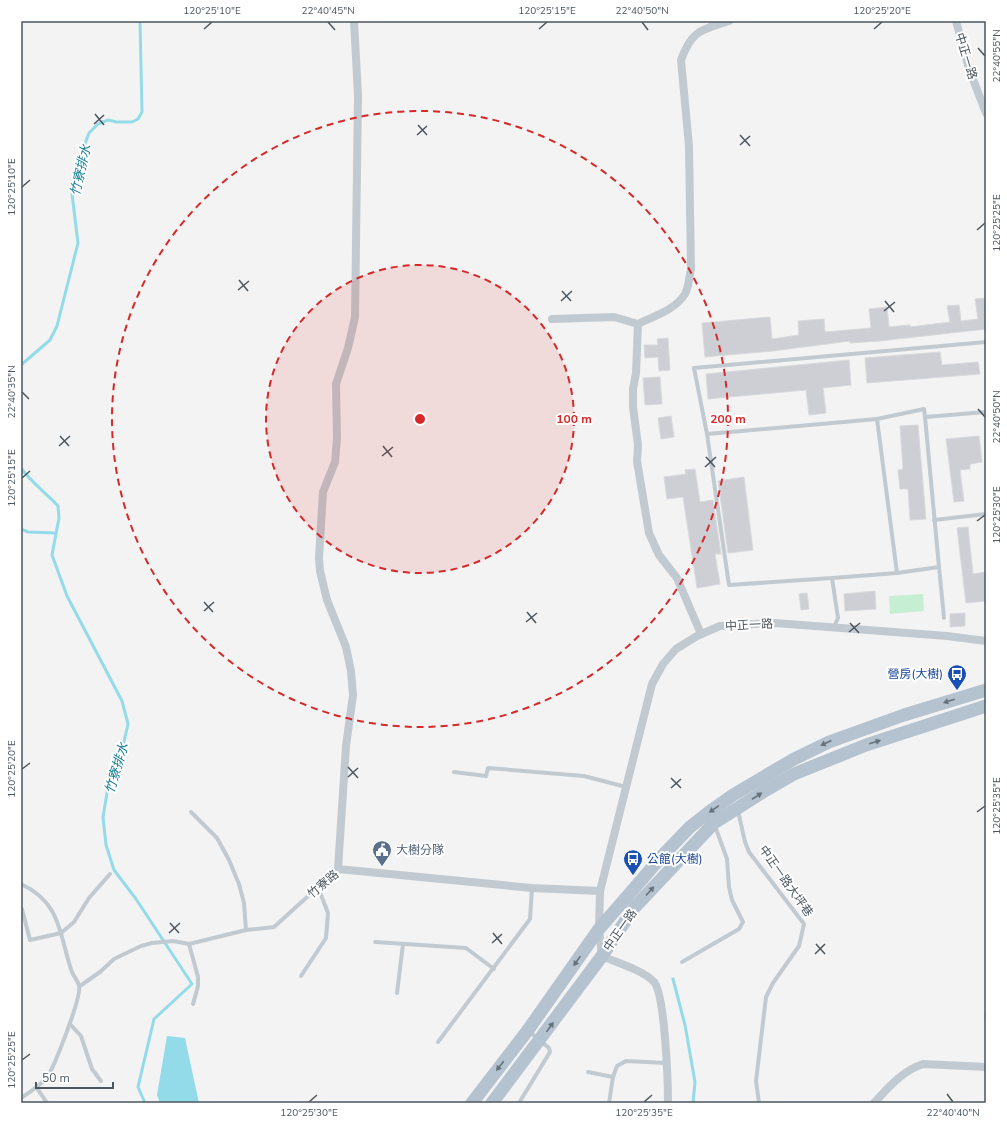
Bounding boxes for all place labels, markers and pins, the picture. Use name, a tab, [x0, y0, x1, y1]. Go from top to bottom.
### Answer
centre of rings	[413, 412, 427, 426]
bus stop icon: 營房(大樹)	[946, 663, 968, 691]
place label: 營房(大樹)	[887, 666, 943, 682]
public building icon: 大樹分隊	[371, 839, 393, 867]
place label: 大樹分隊	[396, 842, 444, 858]
bus stop icon: 公館(大樹)	[622, 848, 644, 876]
place label: 公館(大樹)	[647, 851, 703, 867]

